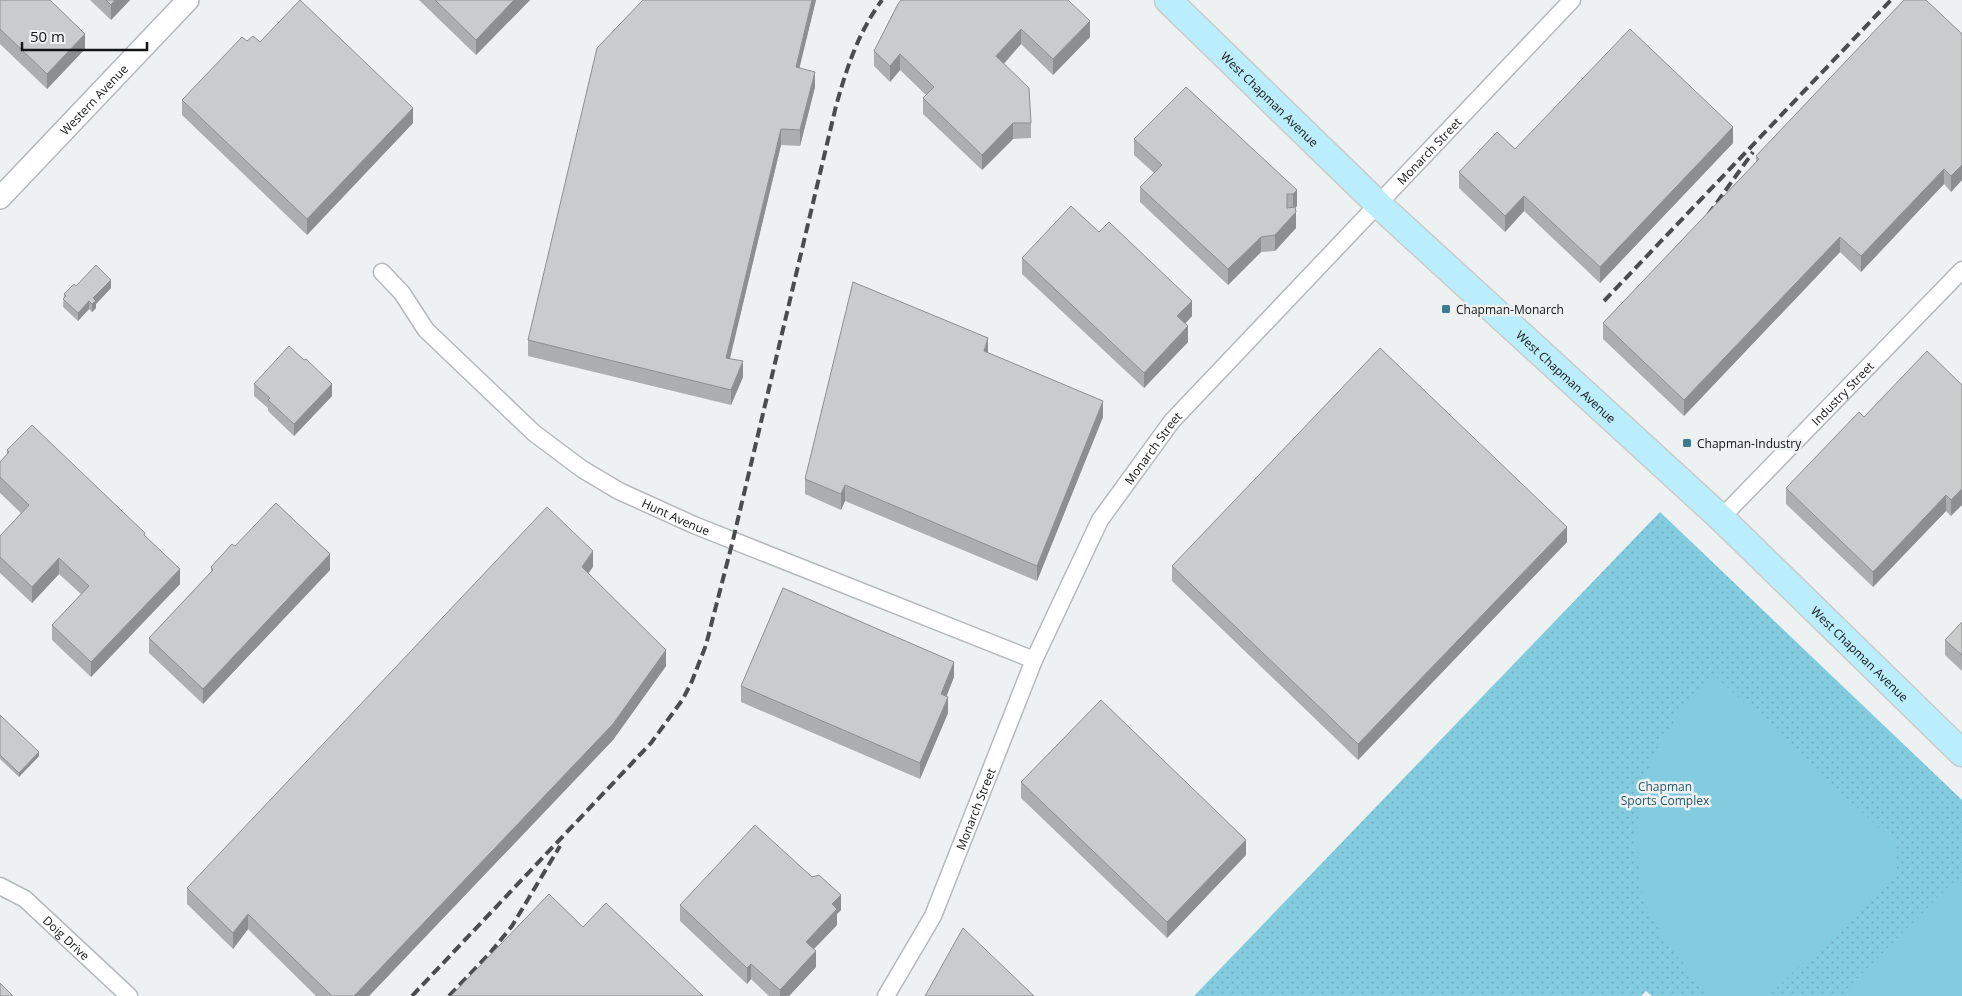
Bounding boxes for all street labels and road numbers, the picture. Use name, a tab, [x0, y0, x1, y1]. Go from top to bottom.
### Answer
street label: West Chapman Avenue	[1217, 48, 1323, 151]
street label: Western Avenue	[56, 60, 132, 139]
street label: Monarch Street	[1393, 113, 1465, 188]
street label: West Chapman Avenue	[1513, 326, 1620, 427]
street label: Industry Street	[1807, 358, 1877, 429]
street label: Monarch Street	[1120, 408, 1185, 488]
street label: Hunt Avenue	[639, 494, 713, 539]
street label: West Chapman Avenue	[1808, 602, 1913, 705]
street label: Monarch Street	[951, 765, 999, 852]
street label: Doig Drive	[40, 912, 94, 964]

